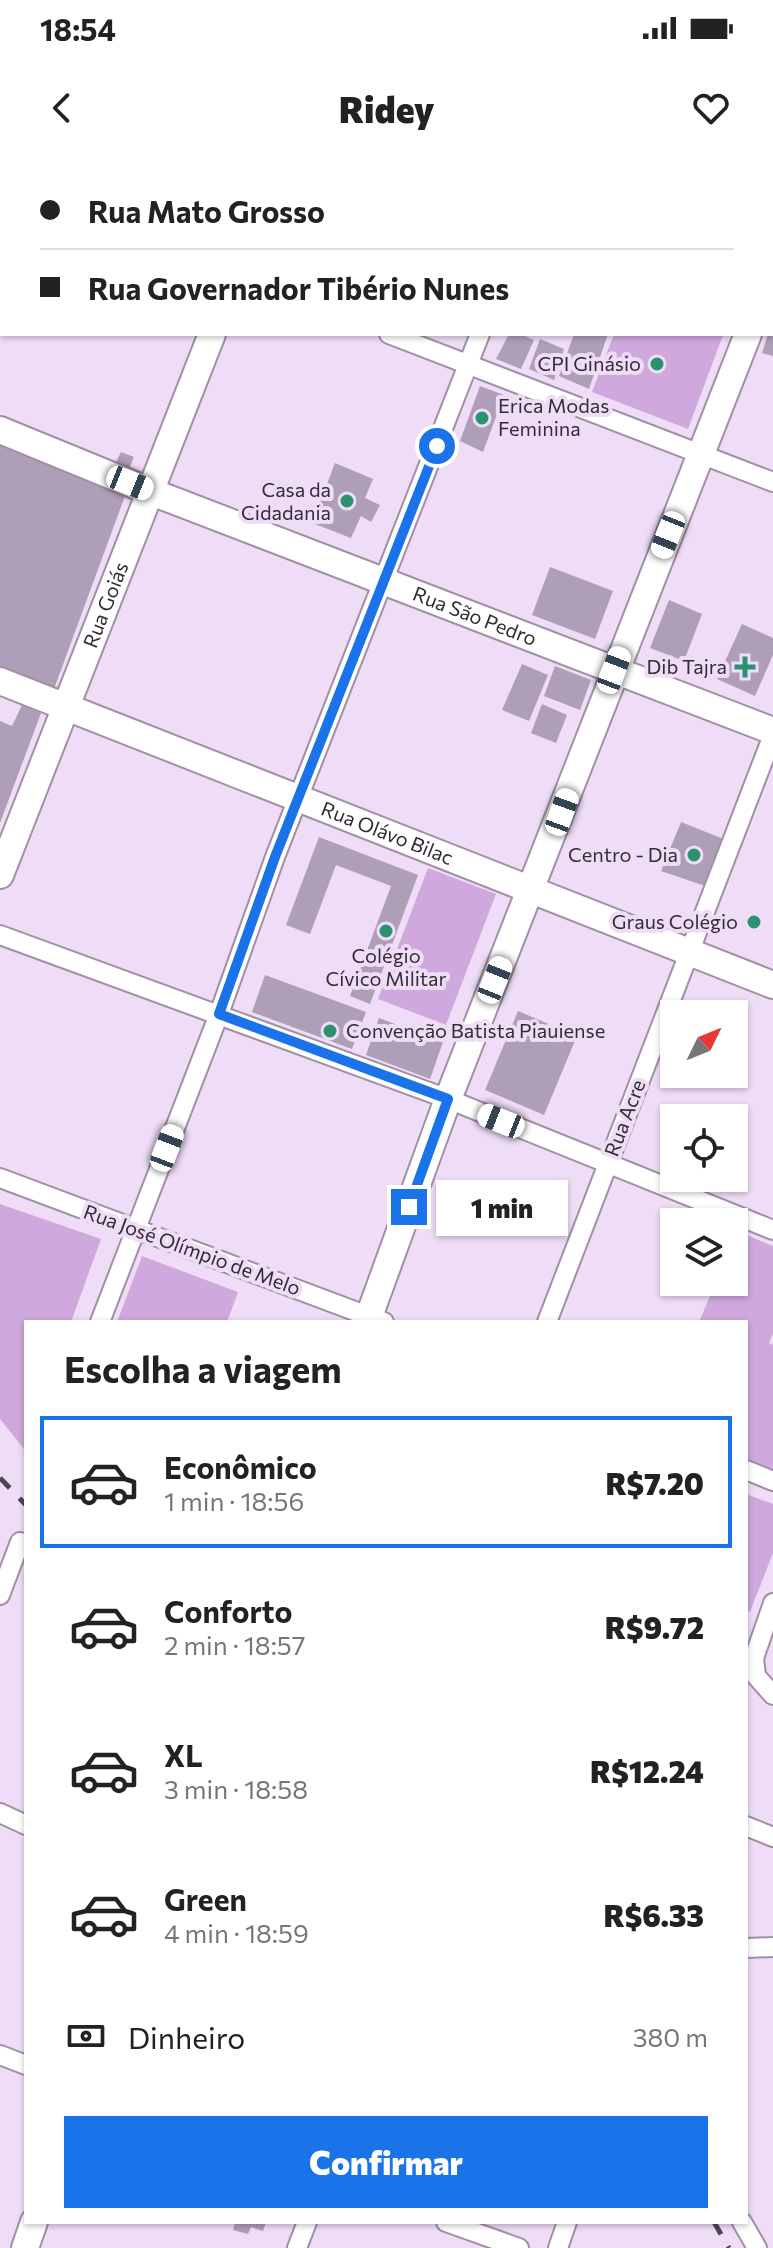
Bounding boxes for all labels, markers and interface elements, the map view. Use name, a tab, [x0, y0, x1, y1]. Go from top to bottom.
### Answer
text: 18:54	[40, 10, 116, 47]
icon: back	[40, 86, 84, 130]
text: Ridey	[339, 86, 434, 130]
icon: heart	[689, 86, 733, 130]
text: Rua Mato Grosso	[88, 192, 325, 229]
text: Rua Governador Tibério Nunes	[88, 269, 509, 306]
place label: CPI Ginásio	[538, 351, 641, 375]
marker: CPI Ginásio	[648, 355, 666, 373]
place label: Erica Modas Feminina	[498, 393, 609, 440]
marker: Erica Modas Feminina	[473, 409, 491, 427]
route start	[419, 428, 455, 464]
car	[103, 463, 157, 503]
place label: Casa da Cidadania	[241, 477, 331, 524]
marker: Casa da Cidadania	[338, 492, 356, 510]
car	[648, 508, 688, 562]
street label: Rua Goiás	[77, 558, 132, 651]
street label: Rua São Pedro	[410, 581, 540, 650]
car	[594, 643, 634, 697]
place label: Dib Tajra	[647, 654, 727, 678]
marker: Dib Tajra	[734, 656, 756, 678]
car	[543, 785, 581, 839]
street label: Rua Olávo Bilac	[318, 796, 457, 869]
place label: Centro - Dia	[568, 842, 678, 866]
marker: Centro - Dia	[685, 846, 703, 864]
place label: Graus Colégio	[612, 909, 738, 933]
marker: Graus Colégio	[745, 913, 763, 931]
marker: Colégio Cívico Militar	[377, 922, 395, 940]
place label: Colégio Cívico Militar	[325, 943, 447, 990]
car	[475, 953, 515, 1007]
north arrow	[660, 1000, 748, 1088]
map controls	[660, 1000, 748, 1296]
place label: Convenção Batista Piauiense	[346, 1018, 605, 1042]
marker: Convenção Batista Piauiense	[321, 1022, 339, 1040]
street label: Rua Acre	[598, 1076, 650, 1159]
car	[474, 1101, 528, 1141]
button: locate	[660, 1104, 748, 1192]
car	[147, 1121, 187, 1175]
callout: 1 min	[437, 1179, 569, 1235]
route end	[391, 1189, 427, 1225]
text: 1 min	[471, 1192, 533, 1223]
street label: Rua José Olímpio de Melo	[81, 1199, 304, 1300]
button: layers	[660, 1208, 748, 1296]
text: Escolha a viagem	[64, 1346, 342, 1390]
icon: car	[68, 1446, 140, 1518]
text: Econômico	[164, 1448, 317, 1485]
text: R$7.20	[606, 1464, 704, 1501]
text: 1 min · 18:56	[164, 1485, 304, 1516]
icon: car	[68, 1590, 140, 1662]
text: Conforto	[164, 1592, 292, 1629]
text: R$9.72	[605, 1608, 704, 1645]
text: 2 min · 18:57	[164, 1629, 305, 1660]
icon: car	[68, 1734, 140, 1806]
text: XL	[164, 1736, 203, 1773]
text: R$12.24	[590, 1752, 704, 1789]
text: 3 min · 18:58	[164, 1773, 308, 1804]
icon: car	[68, 1878, 140, 1950]
text: Green	[164, 1880, 247, 1917]
text: R$6.33	[604, 1896, 704, 1933]
text: 4 min · 18:59	[164, 1917, 309, 1948]
icon: cash	[64, 2014, 108, 2058]
text: Dinheiro	[128, 2018, 245, 2055]
text: 380 m	[633, 2021, 708, 2052]
button: Confirmar	[64, 2116, 708, 2208]

